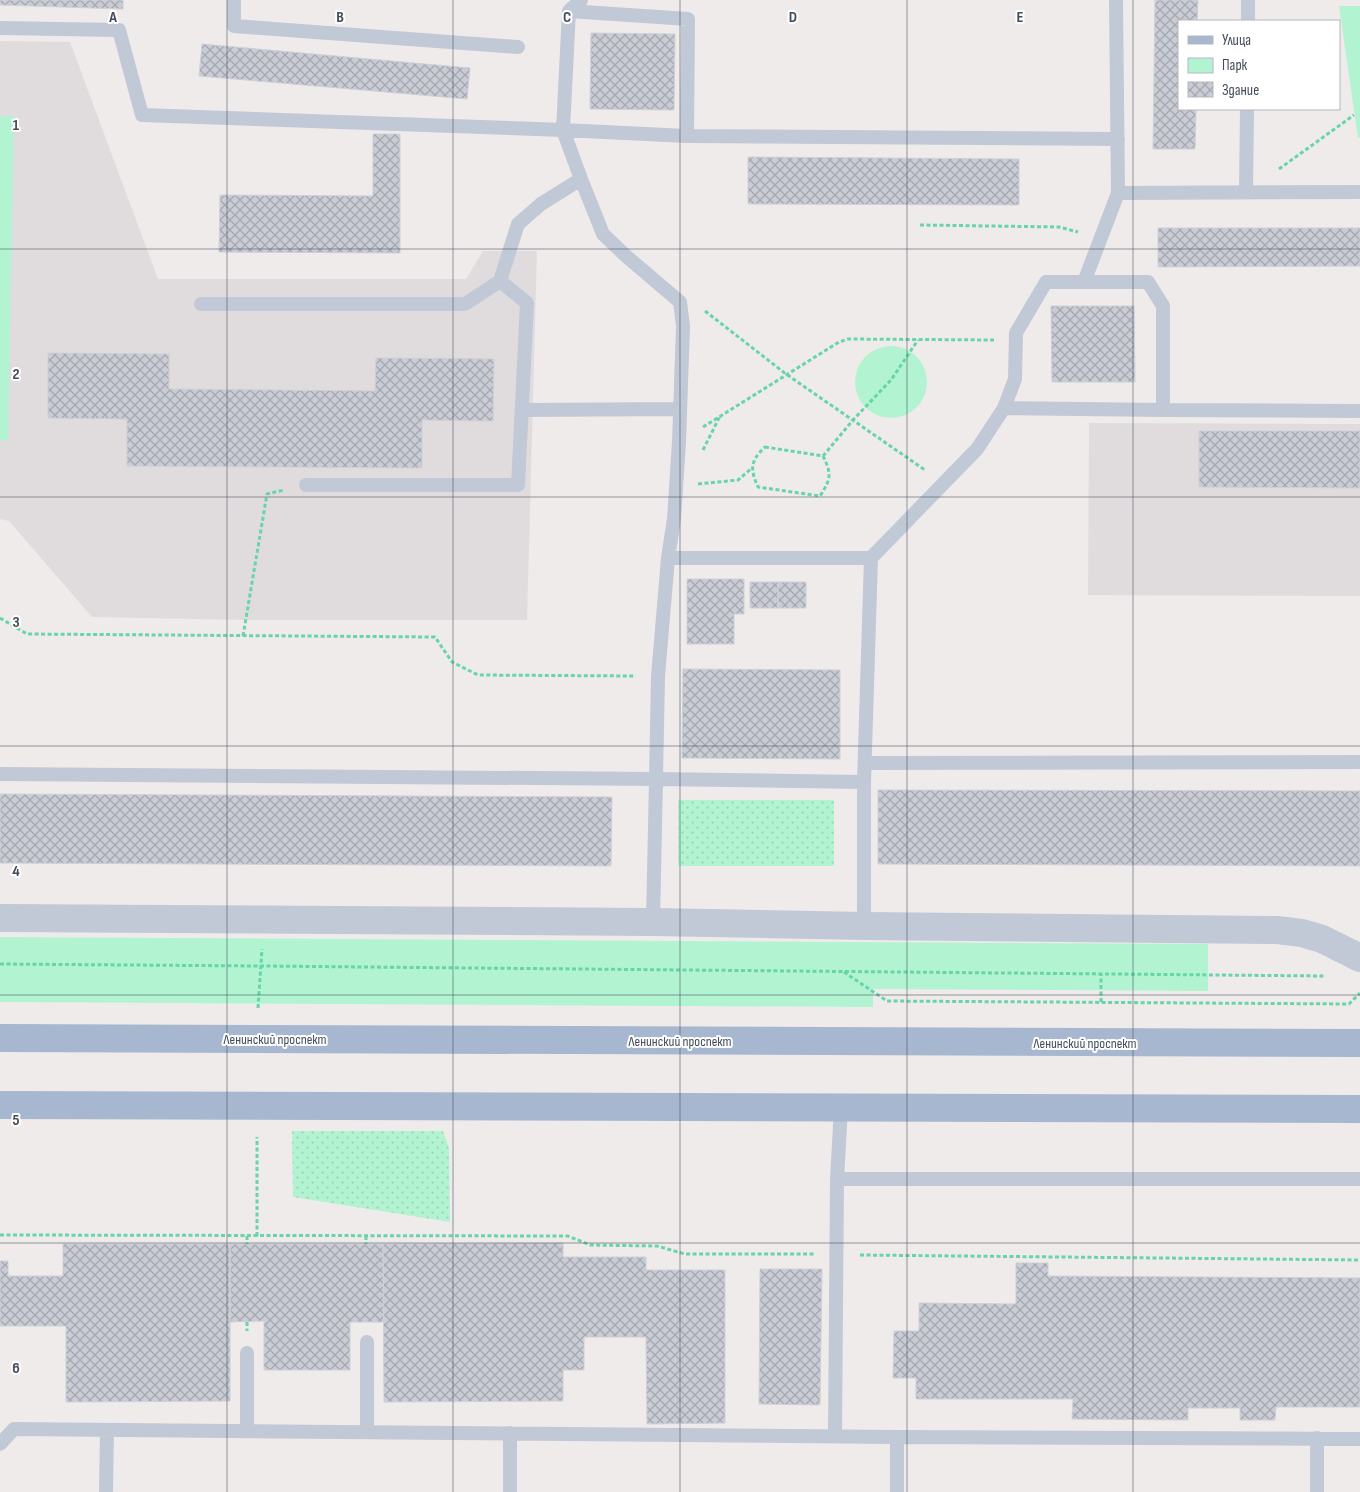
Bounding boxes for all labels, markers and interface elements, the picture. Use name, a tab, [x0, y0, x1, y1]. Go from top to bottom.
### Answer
text: A	[108, 8, 117, 27]
text: B	[336, 8, 344, 27]
text: C	[563, 8, 571, 27]
text: D	[789, 8, 797, 27]
text: E	[1017, 8, 1024, 27]
legend	[1178, 20, 1340, 110]
text: Улица	[1222, 31, 1251, 50]
text: Парк	[1222, 56, 1248, 75]
text: Здание	[1222, 81, 1259, 100]
text: 1	[13, 116, 20, 135]
text: 2	[12, 365, 20, 384]
text: 3	[12, 613, 20, 632]
text: 4	[12, 862, 20, 881]
street label: Ленинский проспект	[222, 1031, 327, 1048]
street label: Ленинский проспект	[627, 1033, 732, 1050]
street label: Ленинский проспект	[1032, 1035, 1137, 1052]
text: 5	[12, 1111, 20, 1130]
text: 6	[12, 1359, 20, 1378]

